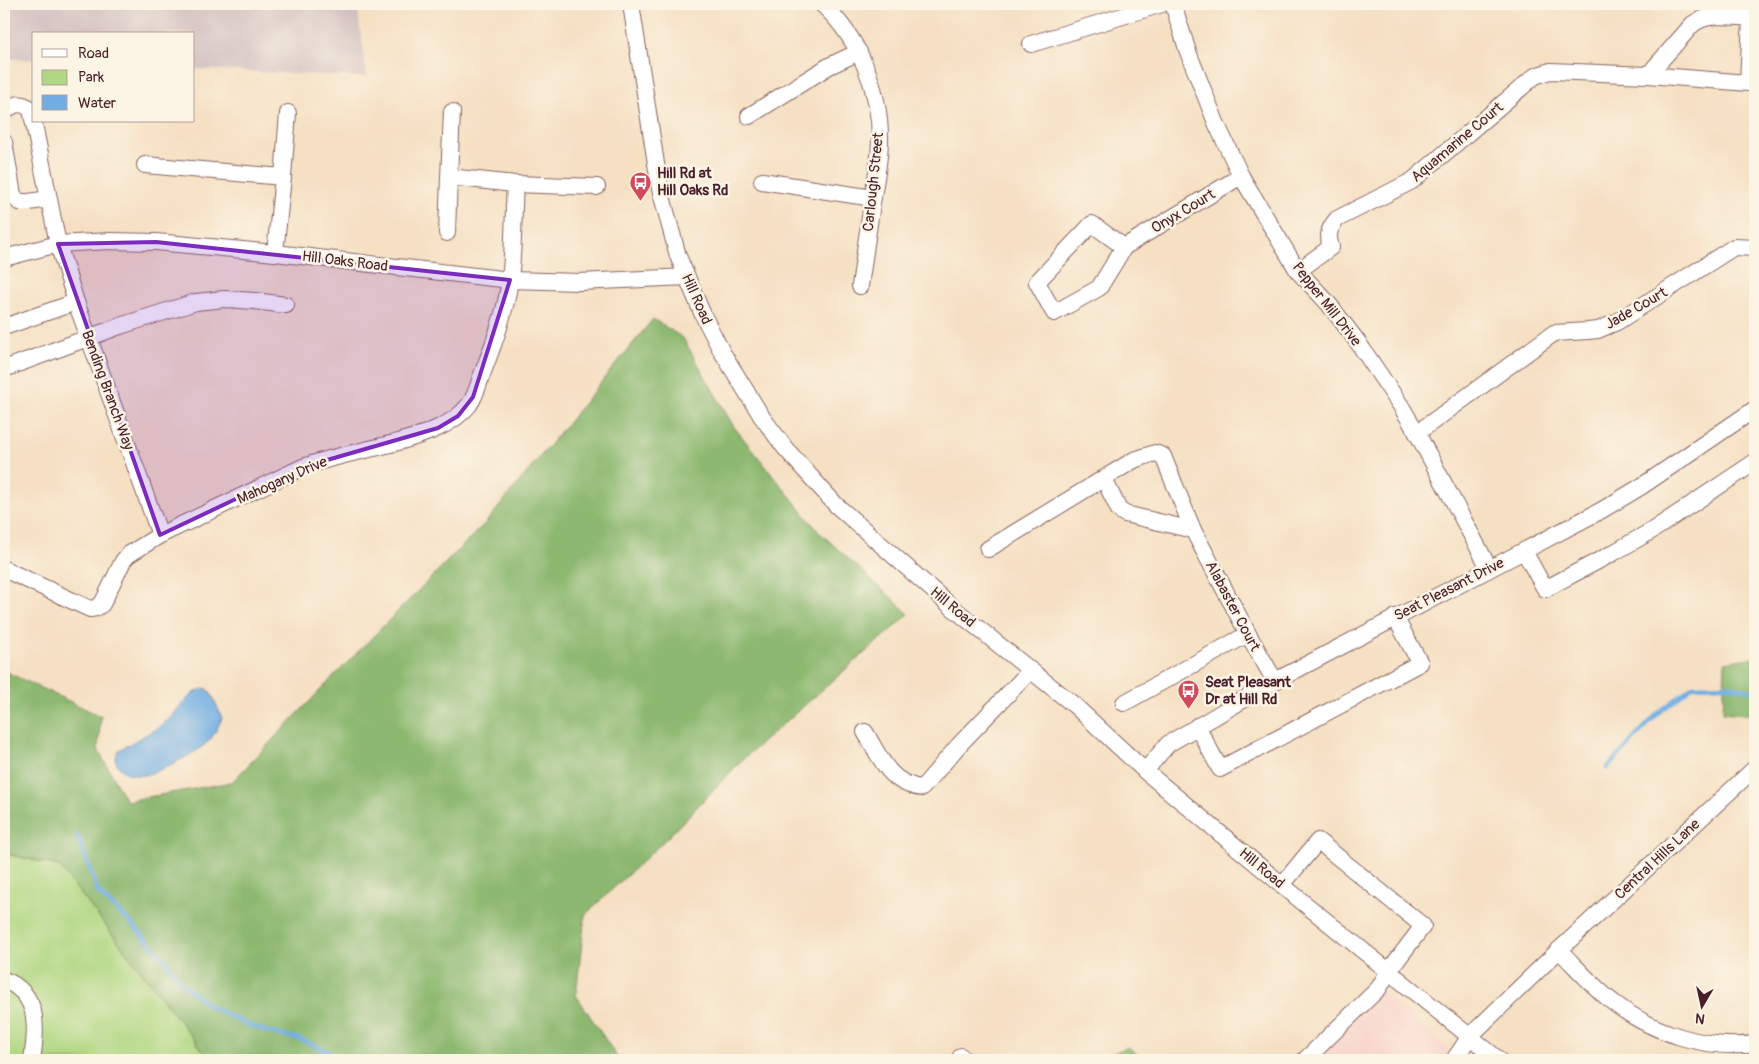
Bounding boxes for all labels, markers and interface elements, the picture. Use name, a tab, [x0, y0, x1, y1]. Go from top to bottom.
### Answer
legend	[32, 32, 195, 122]
text: Road	[78, 44, 109, 63]
text: Park	[78, 68, 105, 87]
text: Water	[78, 94, 117, 113]
street label: Aquamarine Court	[1407, 98, 1508, 187]
street label: Carlough Street	[859, 131, 888, 232]
place label: Hill Rd at Hill Oaks Rd	[657, 164, 728, 200]
bus stop icon: Hill Rd at Hill Oaks Rd	[629, 170, 653, 201]
street label: Onyx Court	[1148, 184, 1219, 238]
street label: Hill Oaks Road	[301, 247, 389, 276]
street label: Pepper Mill Drive	[1288, 258, 1366, 351]
street label: Hill Road	[677, 271, 716, 328]
street label: Jade Court	[1602, 283, 1672, 334]
street label: Bending Branch Way	[77, 328, 138, 453]
street label: Mahogany Drive	[234, 452, 331, 509]
street label: Seat Pleasant Drive	[1391, 553, 1508, 625]
street label: Alabaster Court	[1201, 558, 1265, 656]
street label: Hill Road	[926, 583, 979, 632]
place label: Seat Pleasant Dr at Hill Rd	[1205, 673, 1292, 709]
bus stop icon: Seat Pleasant Dr at Hill Rd	[1177, 679, 1201, 710]
street label: Central Hills Lane	[1611, 814, 1704, 904]
street label: Hill Road	[1235, 844, 1288, 893]
north arrow	[1676, 982, 1726, 1032]
text: N	[1694, 1009, 1706, 1027]

